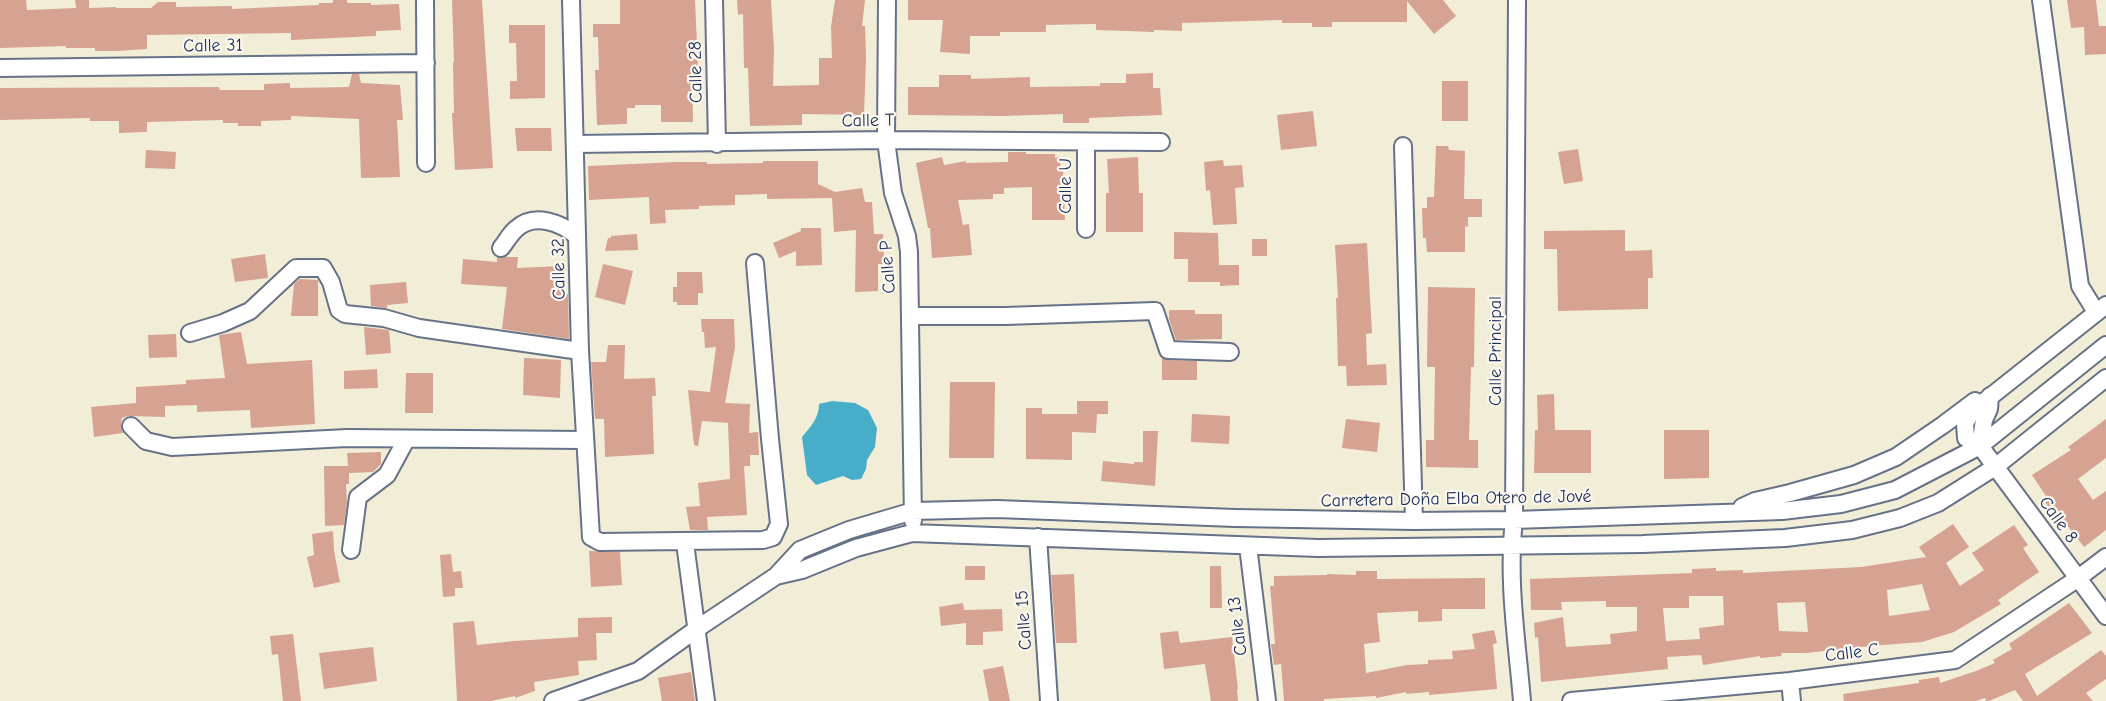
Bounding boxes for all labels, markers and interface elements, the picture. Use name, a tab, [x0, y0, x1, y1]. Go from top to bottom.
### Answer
street label: Calle 31	[183, 35, 243, 57]
street label: Calle 28	[685, 41, 707, 103]
street label: Calle T	[841, 110, 895, 132]
street label: Calle U	[1055, 158, 1077, 214]
street label: Calle 32	[548, 238, 570, 300]
street label: Calle P	[875, 240, 901, 294]
street label: Calle Principal	[1485, 296, 1507, 406]
street label: Carretera Doña Elba Otero de Jové	[1320, 486, 1592, 512]
street label: Calle 8	[2034, 492, 2082, 548]
street label: Calle 15	[1011, 589, 1037, 651]
street label: Calle 13	[1224, 595, 1252, 657]
street label: Calle C	[1824, 639, 1880, 667]

